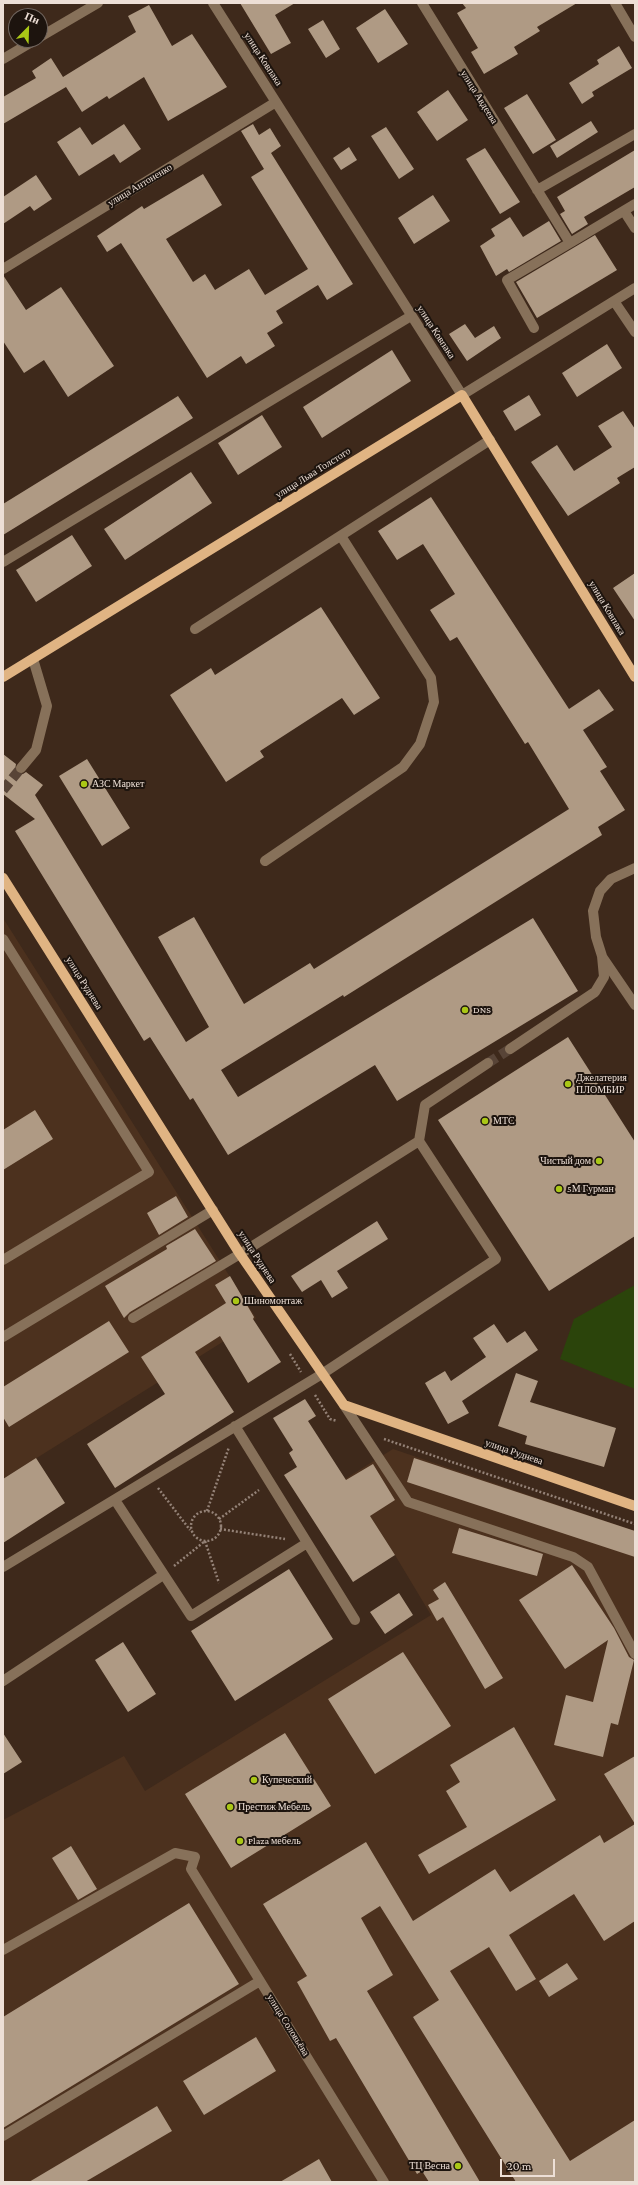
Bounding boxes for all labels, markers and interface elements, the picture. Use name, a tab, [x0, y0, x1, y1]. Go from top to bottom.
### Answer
north arrow	[8, 8, 48, 48]
text: Пн	[23, 9, 42, 26]
street label: улица Ковпака	[241, 30, 285, 88]
street label: улица Авдеева	[458, 68, 500, 126]
street label: улица Антоненко	[106, 161, 174, 209]
street label: улица Ковпака	[414, 303, 458, 361]
street label: улица Льва Толстого	[273, 445, 353, 501]
street label: улица Ковпака	[586, 579, 628, 637]
place label: АЗС Маркет	[92, 778, 144, 790]
marker: АЗС Маркет	[79, 779, 89, 789]
street label: улица Руднева	[63, 954, 105, 1012]
place label: DNS	[473, 1004, 491, 1016]
marker: DNS	[460, 1005, 470, 1015]
place label: Джелатерия ПЛОМБИР	[576, 1072, 627, 1096]
marker: Джелатерия ПЛОМБИР	[563, 1079, 573, 1089]
place label: МТС	[493, 1115, 515, 1127]
marker: МТС	[480, 1116, 490, 1126]
place label: Чистый дом	[540, 1155, 591, 1167]
marker: Чистый дом	[594, 1156, 604, 1166]
place label: 5М Гурман	[567, 1183, 614, 1195]
marker: 5М Гурман	[554, 1184, 564, 1194]
street label: улица Руднева	[236, 1228, 278, 1286]
place label: Шиномонтаж	[244, 1295, 302, 1307]
marker: Шиномонтаж	[231, 1296, 241, 1306]
street label: улица Руднева	[483, 1436, 545, 1468]
place label: Купеческий	[262, 1774, 312, 1786]
marker: Купеческий	[249, 1775, 259, 1785]
place label: Престиж Мебель	[238, 1801, 310, 1813]
marker: Престиж Мебель	[225, 1802, 235, 1812]
place label: Plaza мебель	[248, 1835, 301, 1847]
marker: Plaza мебель	[235, 1836, 245, 1846]
street label: улица Соловьёва	[264, 1992, 312, 2058]
scale bar	[502, 2151, 557, 2177]
text: 20 m	[507, 2159, 531, 2173]
place label: ТЦ Весна	[409, 2160, 450, 2172]
marker: ТЦ Весна	[453, 2161, 463, 2171]

